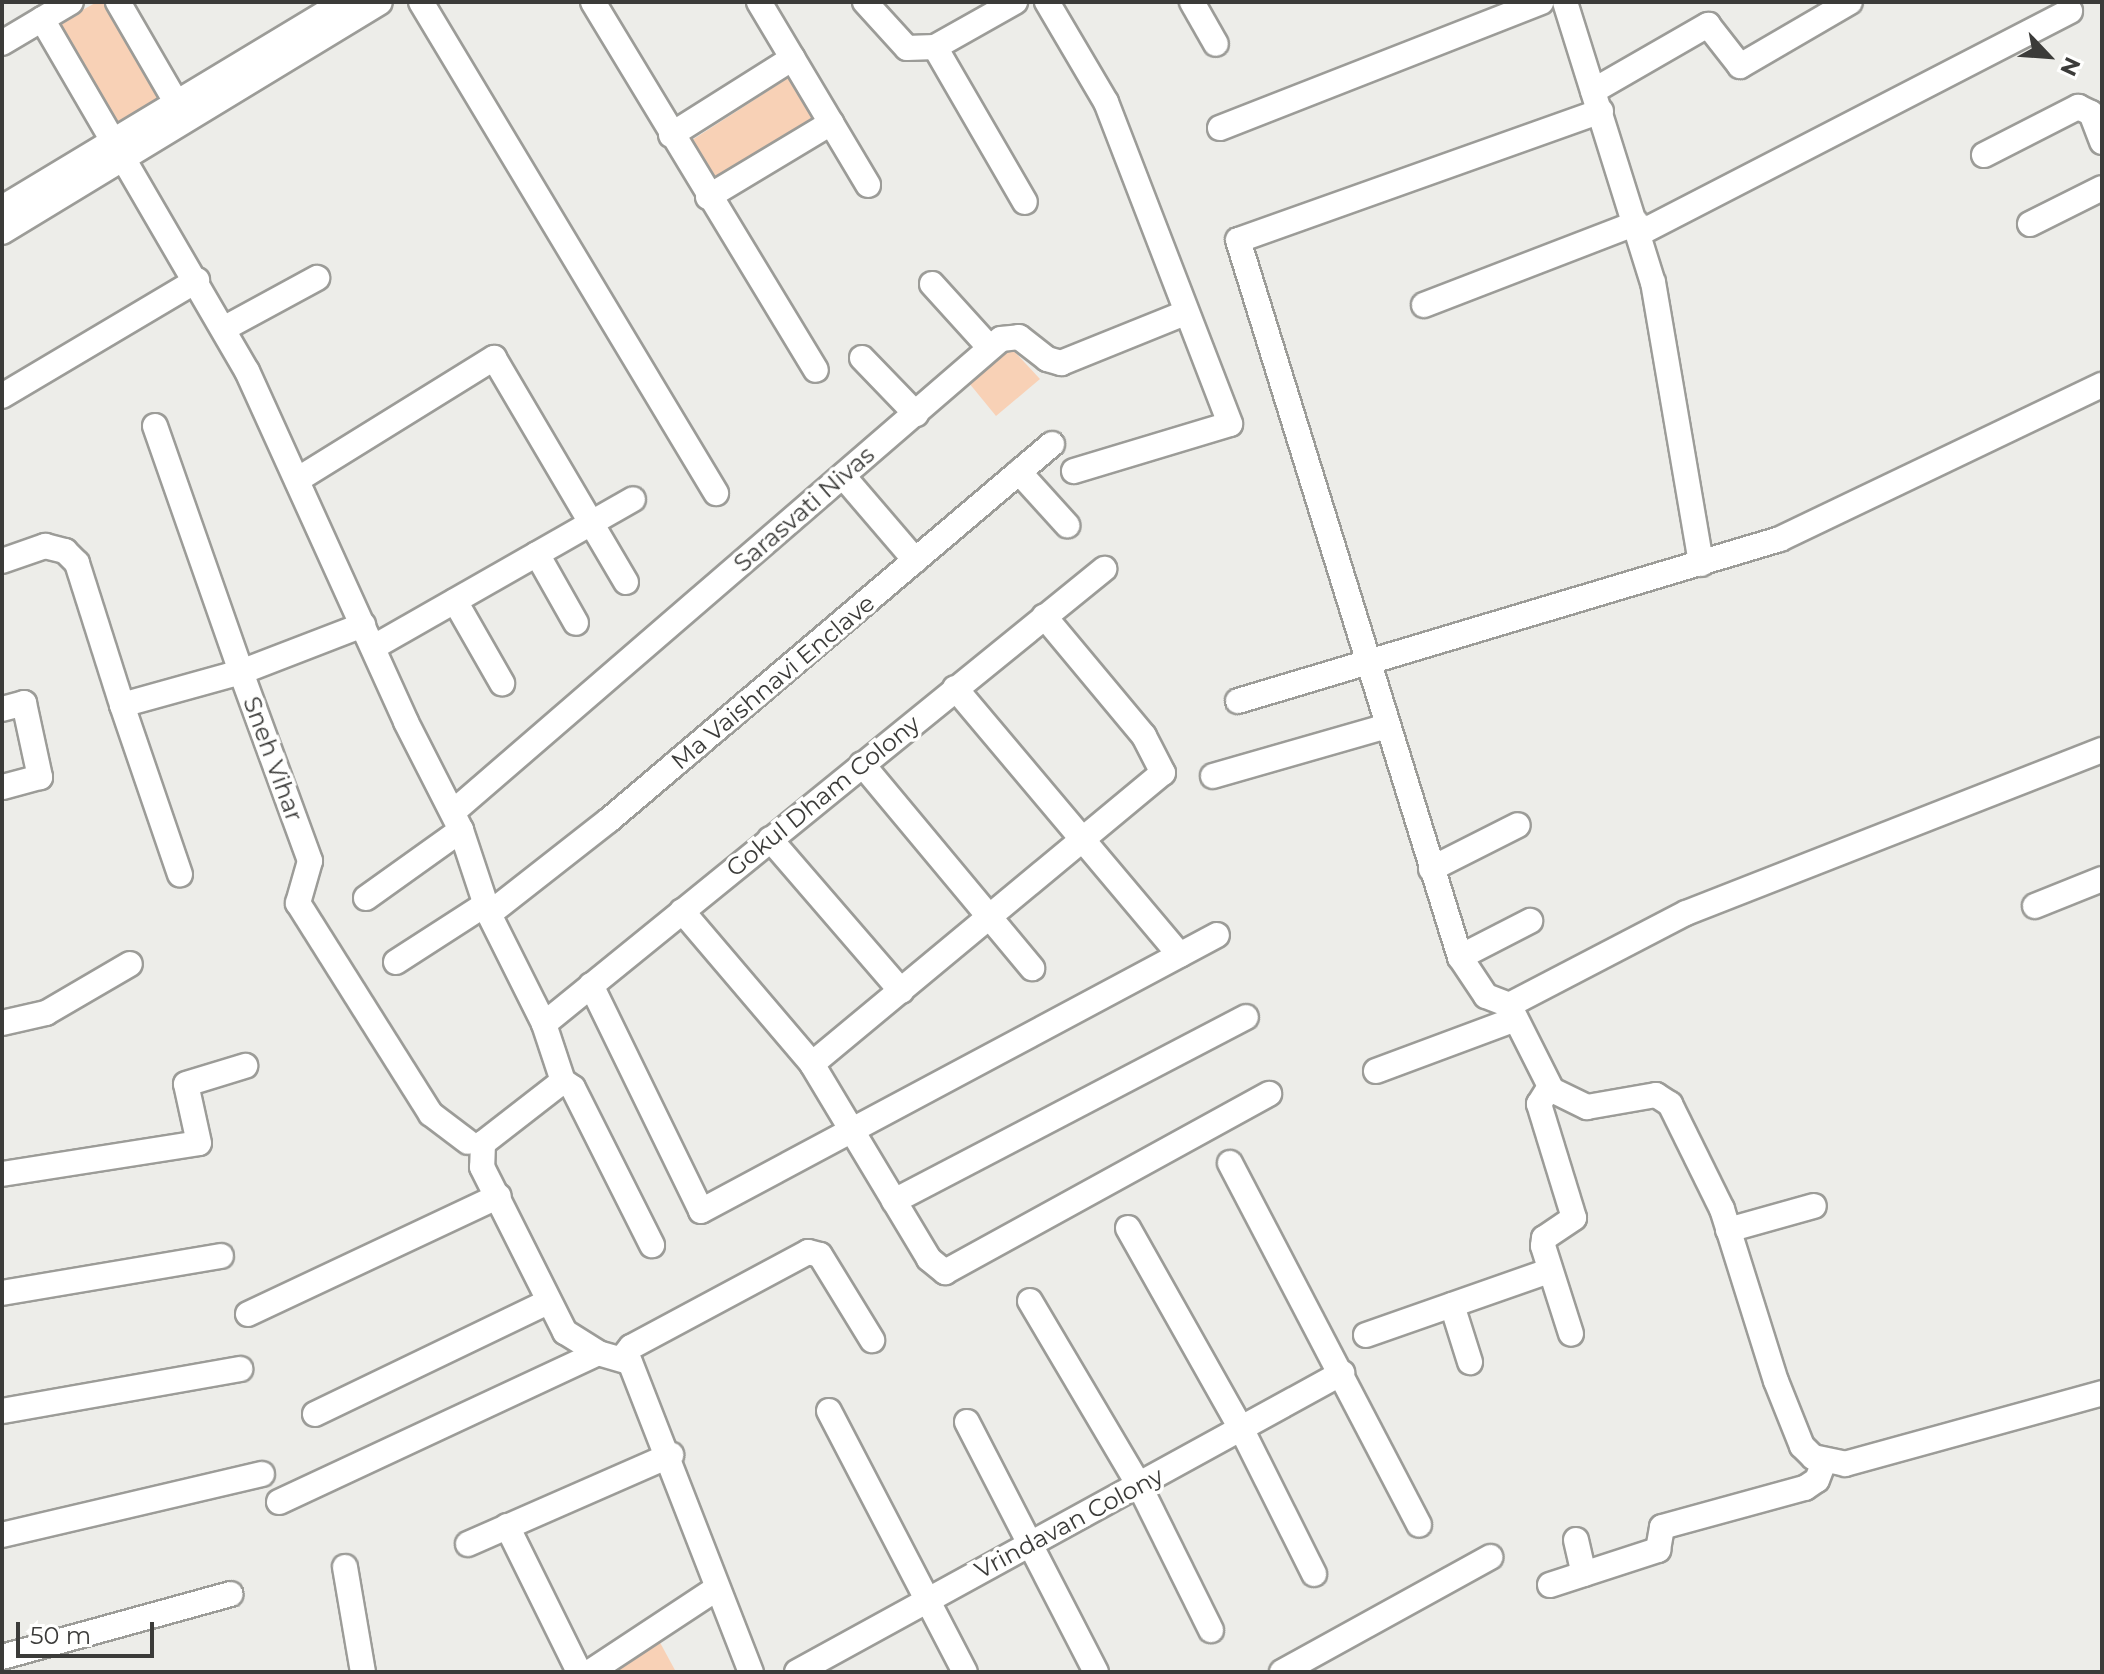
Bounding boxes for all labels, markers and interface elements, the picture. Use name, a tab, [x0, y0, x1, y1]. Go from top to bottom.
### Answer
north arrow	[2008, 16, 2088, 96]
text: N	[2054, 53, 2086, 80]
street label: Sarasvati Nivas	[728, 440, 880, 578]
street label: Ma Vaishnavi Enclave	[666, 589, 880, 775]
street label: Sneh Vihar	[237, 693, 309, 825]
street label: Gokul Dham Colony	[721, 709, 925, 883]
street label: Vrindavan Colony	[970, 1461, 1168, 1585]
scale bar	[20, 1606, 158, 1656]
text: 50 m	[30, 1621, 91, 1650]

